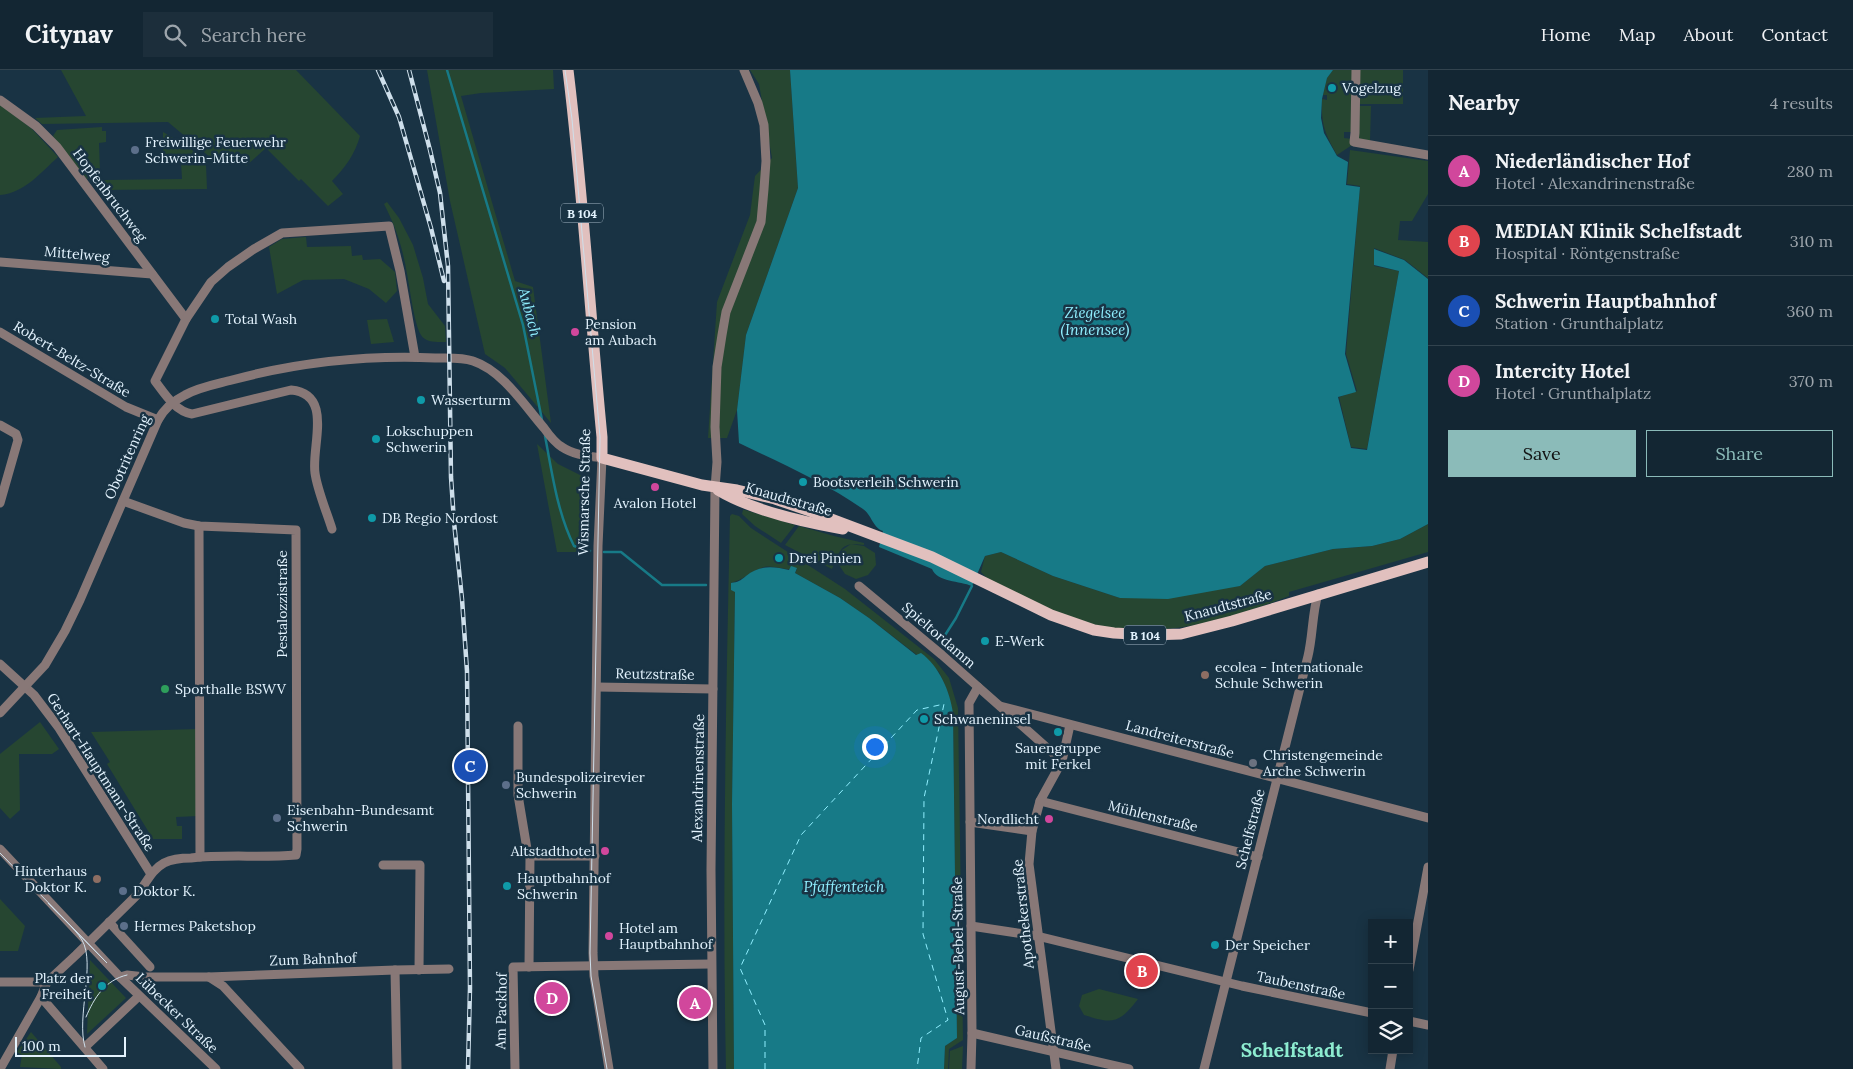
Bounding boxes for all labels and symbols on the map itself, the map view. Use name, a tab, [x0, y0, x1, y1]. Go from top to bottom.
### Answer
place label: Vogelzug	[1341, 79, 1401, 97]
marker: Vogelzug	[1326, 82, 1338, 94]
place label: Freiwillige Feuerwehr Schwerin-Mitte	[145, 133, 286, 167]
marker: Freiwillige Feuerwehr Schwerin-Mitte	[129, 144, 141, 156]
street label: Hopfenbruchweg	[69, 145, 151, 246]
road number: B 104	[561, 204, 603, 222]
street label: Mittelweg	[43, 242, 111, 266]
water label: Aubach	[514, 285, 546, 339]
water label: Ziegelsee (Innensee)	[1061, 303, 1129, 340]
place label: Total Wash	[225, 310, 297, 328]
marker: Total Wash	[209, 313, 221, 325]
place label: Pension am Aubach	[585, 315, 657, 349]
street label: Robert-Beltz-Straße	[10, 317, 134, 401]
marker: Pension am Aubach	[569, 326, 581, 338]
place label: Wasserturm	[431, 391, 511, 409]
marker: Wasserturm	[415, 394, 427, 406]
street label: Obotritenring	[100, 412, 154, 502]
place label: Lokschuppen Schwerin	[386, 422, 474, 456]
street label: Wismarsche Straße	[574, 428, 594, 556]
marker: Lokschuppen Schwerin	[370, 433, 382, 445]
place label: Bootsverleih Schwerin	[813, 473, 959, 491]
marker: Bootsverleih Schwerin	[797, 476, 809, 488]
street label: Knaudtstraße	[744, 478, 835, 520]
marker: Avalon Hotel	[649, 481, 661, 493]
place label: Avalon Hotel	[613, 494, 696, 512]
place label: DB Regio Nordost	[382, 509, 499, 527]
marker: DB Regio Nordost	[366, 512, 378, 524]
place label: Drei Pinien	[789, 549, 862, 567]
street label: Pestalozzistraße	[273, 550, 291, 658]
marker: Drei Pinien	[773, 552, 785, 564]
street label: Knaudtstraße	[1182, 585, 1274, 625]
street label: Spieltordamm	[898, 598, 980, 672]
road number: B 104	[1124, 626, 1166, 644]
place label: E-Werk	[995, 632, 1045, 650]
marker: E-Werk	[979, 635, 991, 647]
place label: ecolea - Internationale Schule Schwerin	[1215, 658, 1364, 692]
street label: Reutzstraße	[615, 664, 695, 684]
marker: ecolea - Internationale Schule Schwerin	[1199, 669, 1211, 681]
place label: Sporthalle BSWV	[175, 680, 287, 698]
marker: Sporthalle BSWV	[159, 683, 171, 695]
street label: Gerhart-Hauptmann-Straße	[43, 689, 159, 855]
place label: Schwaneninsel	[934, 710, 1031, 728]
street label: Alexandrinenstraße	[688, 713, 708, 843]
marker: Schwaneninsel	[918, 713, 930, 725]
street label: Landreiterstraße	[1124, 716, 1237, 762]
marker: Sauengruppe mit Ferkel	[1052, 726, 1064, 738]
your location	[862, 734, 888, 760]
place label: Sauengruppe mit Ferkel	[1015, 739, 1101, 773]
place label: Christengemeinde Arche Schwerin	[1262, 746, 1383, 780]
pin: C	[454, 747, 486, 785]
marker: Christengemeinde Arche Schwerin	[1247, 757, 1259, 769]
place label: Bundespolizeirevier Schwerin	[516, 768, 645, 802]
marker: Bundespolizeirevier Schwerin	[500, 779, 512, 791]
street label: Schelfstraße	[1231, 787, 1269, 871]
street label: Mühlenstraße	[1106, 796, 1200, 836]
place label: Eisenbahn-Bundesamt Schwerin	[287, 801, 435, 835]
place label: Nordlicht	[977, 810, 1040, 828]
marker: Eisenbahn-Bundesamt Schwerin	[271, 812, 283, 824]
marker: Nordlicht	[1043, 813, 1055, 825]
place label: Altstadthotel	[510, 842, 595, 860]
marker: Altstadthotel	[599, 845, 611, 857]
street label: Apothekerstraße	[1008, 858, 1038, 971]
place label: Hinterhaus Doktor K.	[14, 862, 87, 896]
place label: Hauptbahnhof Schwerin	[517, 869, 612, 903]
marker: Hinterhaus Doktor K.	[91, 873, 103, 885]
water label: Pfaffenteich	[804, 877, 885, 896]
street label: August-Bebel-Straße	[948, 877, 968, 1016]
marker: Hauptbahnhof Schwerin	[501, 880, 513, 892]
place label: Doktor K.	[133, 882, 196, 900]
marker: Doktor K.	[117, 885, 129, 897]
place label: Hermes Paketshop	[134, 917, 256, 935]
place label: Hotel am Hauptbahnhof	[619, 919, 714, 953]
marker: Hermes Paketshop	[118, 920, 130, 932]
marker: Hotel am Hauptbahnhof	[603, 930, 615, 942]
place label: Der Speicher	[1225, 936, 1310, 954]
marker: Der Speicher	[1209, 939, 1221, 951]
street label: Zum Bahnhof	[269, 948, 358, 970]
pin: B	[1126, 952, 1158, 990]
street label: Taubenstraße	[1255, 967, 1348, 1003]
place label: Platz der Freiheit	[34, 969, 93, 1003]
street label: Lübecker Straße	[132, 969, 222, 1057]
street label: Am Packhof	[491, 971, 511, 1051]
pin: D	[536, 979, 568, 1017]
marker: Platz der Freiheit	[96, 980, 108, 992]
pin: A	[679, 984, 711, 1022]
street label: Gaußstraße	[1013, 1020, 1093, 1056]
scale bar	[15, 1034, 126, 1057]
district label: Schelfstadt	[1241, 1038, 1344, 1062]

